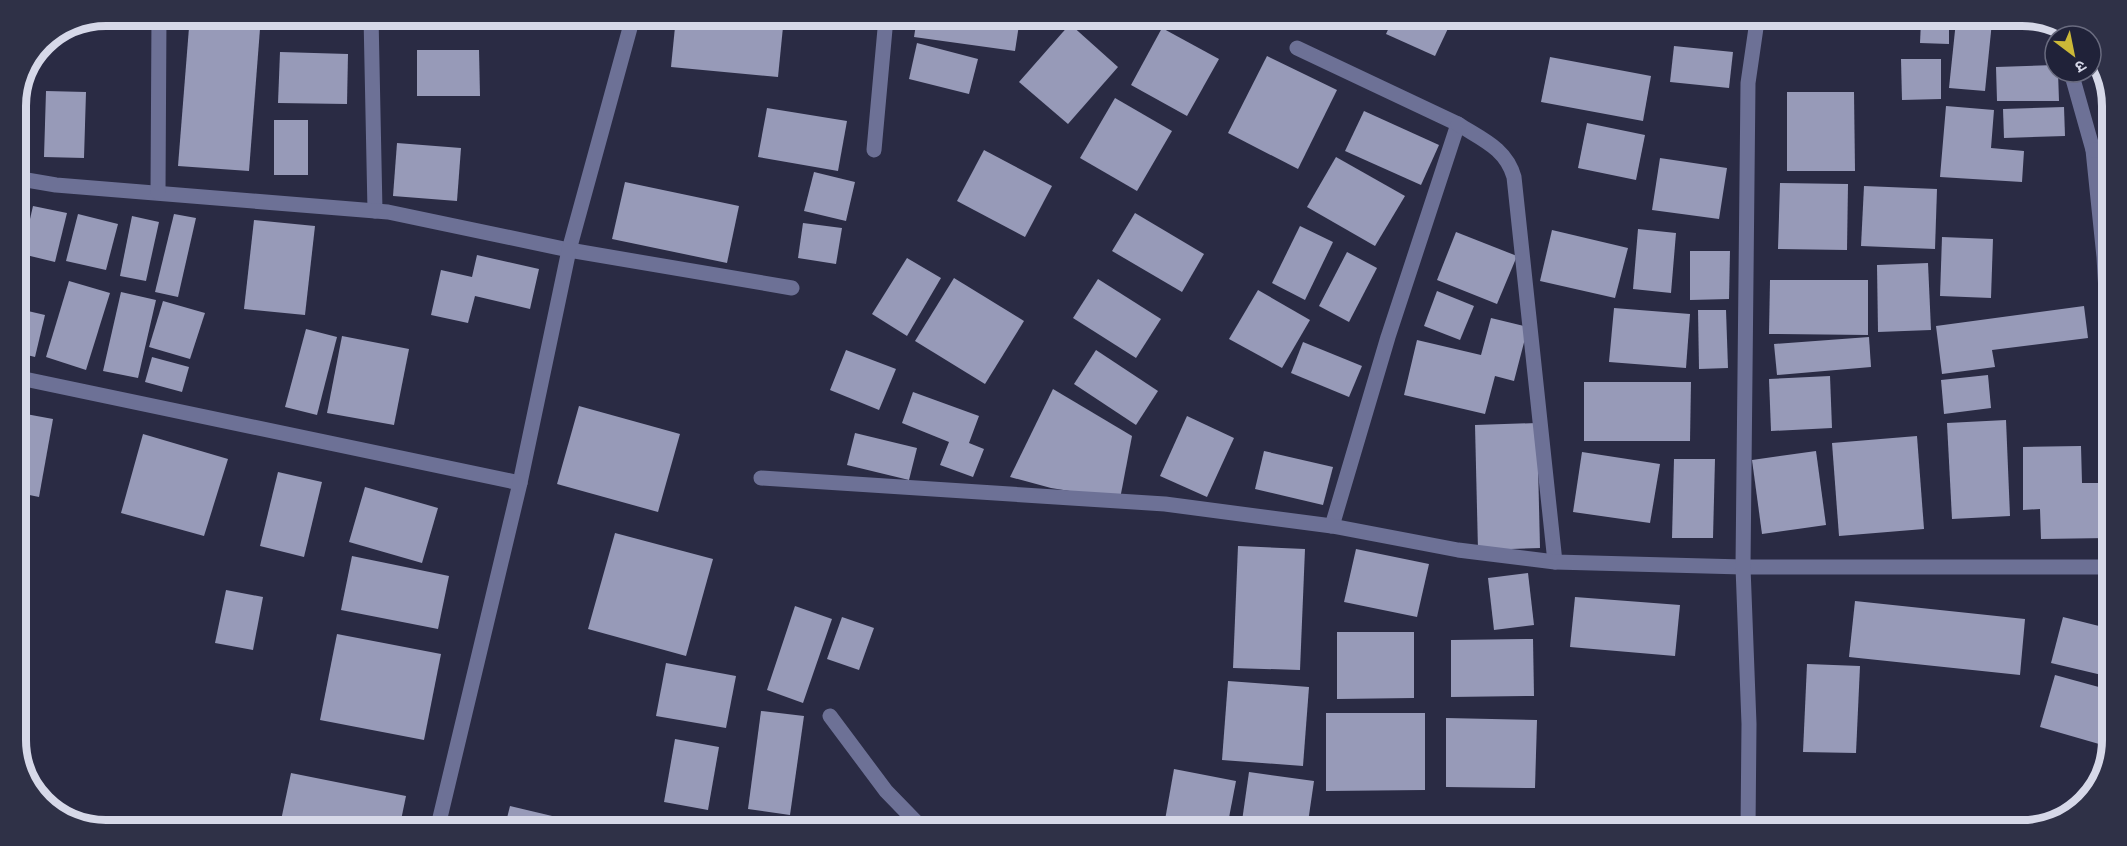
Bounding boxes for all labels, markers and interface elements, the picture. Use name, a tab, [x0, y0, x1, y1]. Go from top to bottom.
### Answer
north arrow	[2043, 24, 2103, 84]
text: उ	[2071, 56, 2090, 77]

